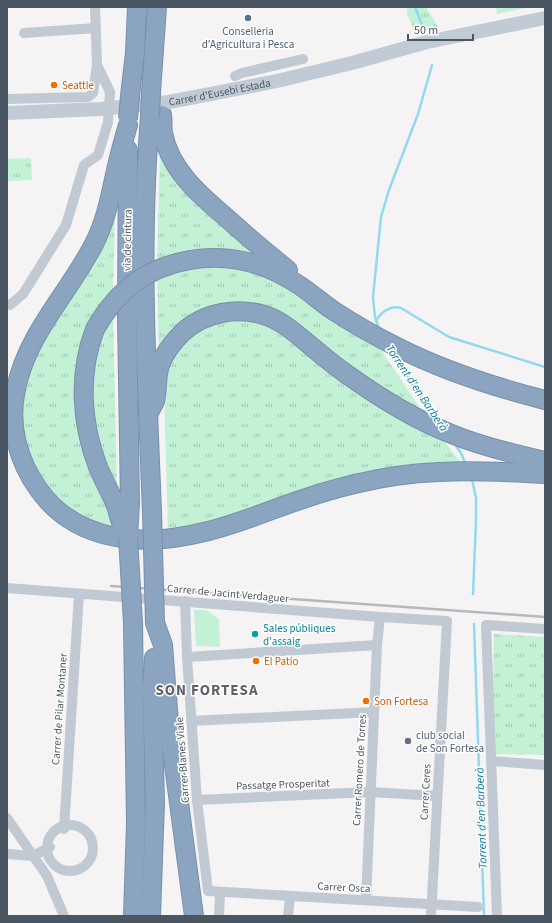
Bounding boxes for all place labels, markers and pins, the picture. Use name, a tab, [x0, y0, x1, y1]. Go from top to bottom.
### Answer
marker: Conselleria d'Agricultura i Pesca	[243, 13, 253, 23]
place label: Conselleria d'Agricultura i Pesca	[202, 24, 294, 52]
place label: Seattle	[62, 78, 95, 93]
marker: Seattle	[49, 80, 59, 90]
place label: Sales públiques d'assaig	[263, 621, 336, 649]
marker: Sales públiques d'assaig	[250, 629, 260, 639]
place label: El Patio	[264, 654, 298, 669]
marker: El Patio	[251, 656, 261, 666]
place label: Son Fortesa	[374, 694, 428, 709]
marker: Son Fortesa	[361, 696, 371, 706]
place label: club social de Son Fortesa	[416, 728, 484, 756]
marker: club social de Son Fortesa	[403, 736, 413, 746]

